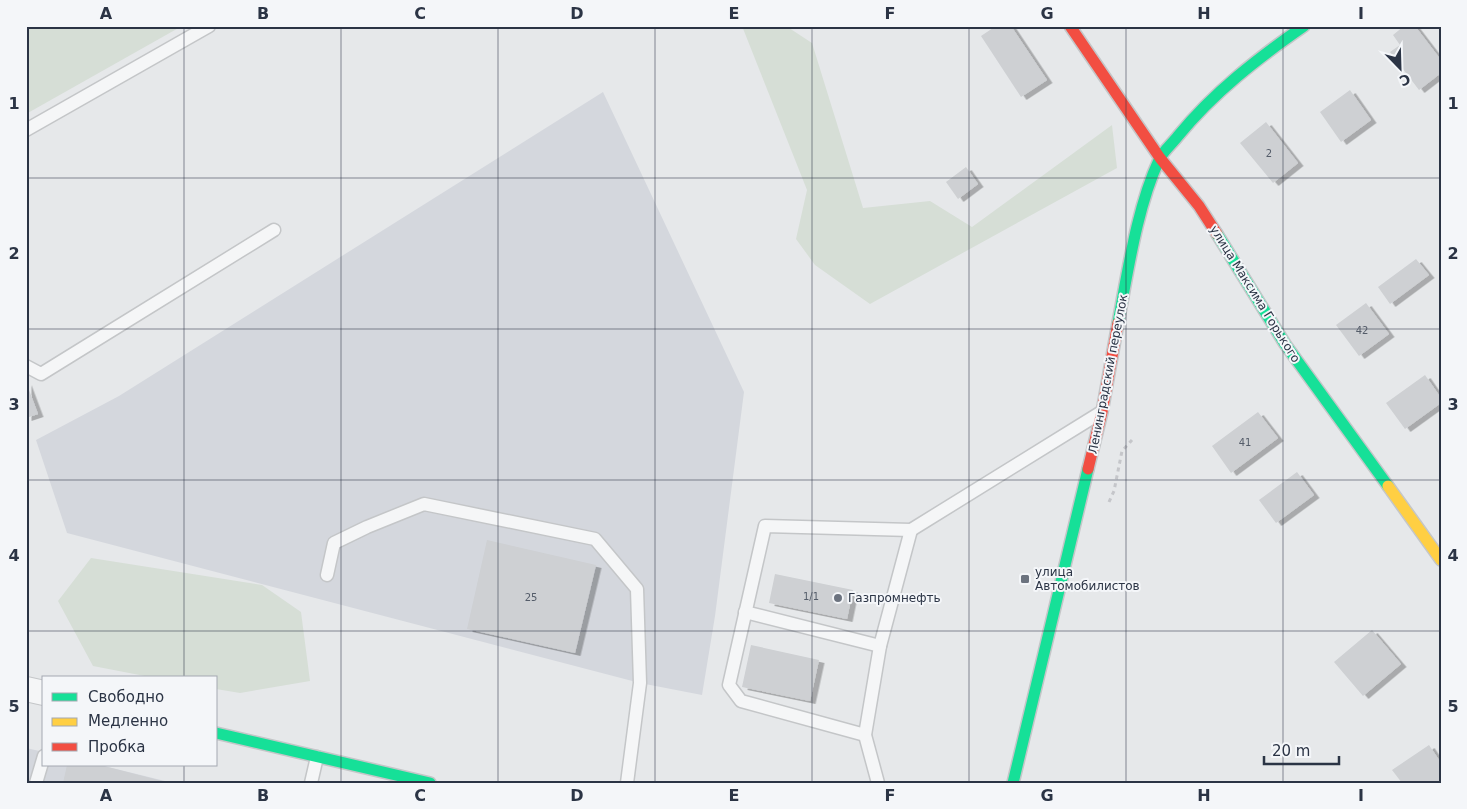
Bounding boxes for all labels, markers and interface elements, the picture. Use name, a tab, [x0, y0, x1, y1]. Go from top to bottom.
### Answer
text: A	[100, 4, 113, 23]
text: B	[257, 4, 269, 23]
text: C	[414, 4, 426, 23]
text: D	[570, 4, 584, 23]
text: E	[729, 4, 739, 23]
text: F	[885, 4, 895, 23]
text: G	[1040, 4, 1054, 23]
text: H	[1197, 4, 1211, 23]
text: I	[1358, 4, 1364, 23]
north arrow	[1374, 42, 1424, 92]
text: С	[1397, 71, 1413, 89]
text: 1	[8, 94, 20, 113]
text: 1	[1447, 94, 1459, 113]
house number: 2	[1266, 148, 1272, 159]
street label: улица Максима Горького	[1207, 223, 1303, 365]
text: 2	[8, 244, 20, 263]
text: 2	[1447, 244, 1459, 263]
street label: Ленинградский переулок	[1086, 293, 1130, 455]
house number: 42	[1356, 325, 1368, 336]
text: 3	[8, 395, 20, 414]
text: 3	[1447, 395, 1459, 414]
house number: 41	[1239, 437, 1251, 448]
text: 4	[8, 546, 20, 565]
text: 4	[1447, 546, 1459, 565]
place label: улица Автомобилистов	[1035, 565, 1140, 593]
marker: улица Автомобилистов	[1019, 573, 1031, 585]
house number: 1/1	[803, 591, 819, 602]
place label: Газпромнефть	[848, 591, 940, 605]
house number: 25	[525, 592, 537, 603]
marker: Газпромнефть	[832, 592, 844, 604]
legend	[42, 676, 218, 766]
text: Свободно	[88, 688, 164, 706]
text: 5	[8, 697, 20, 716]
text: 5	[1447, 697, 1459, 716]
text: Медленно	[88, 712, 168, 730]
scale bar	[1264, 734, 1340, 766]
text: Пробка	[88, 738, 145, 756]
text: 20 m	[1272, 742, 1310, 760]
text: A	[100, 786, 113, 805]
text: B	[257, 786, 269, 805]
text: C	[414, 786, 426, 805]
text: D	[570, 786, 584, 805]
text: E	[729, 786, 739, 805]
text: F	[885, 786, 895, 805]
text: G	[1040, 786, 1054, 805]
text: H	[1197, 786, 1211, 805]
text: I	[1358, 786, 1364, 805]

